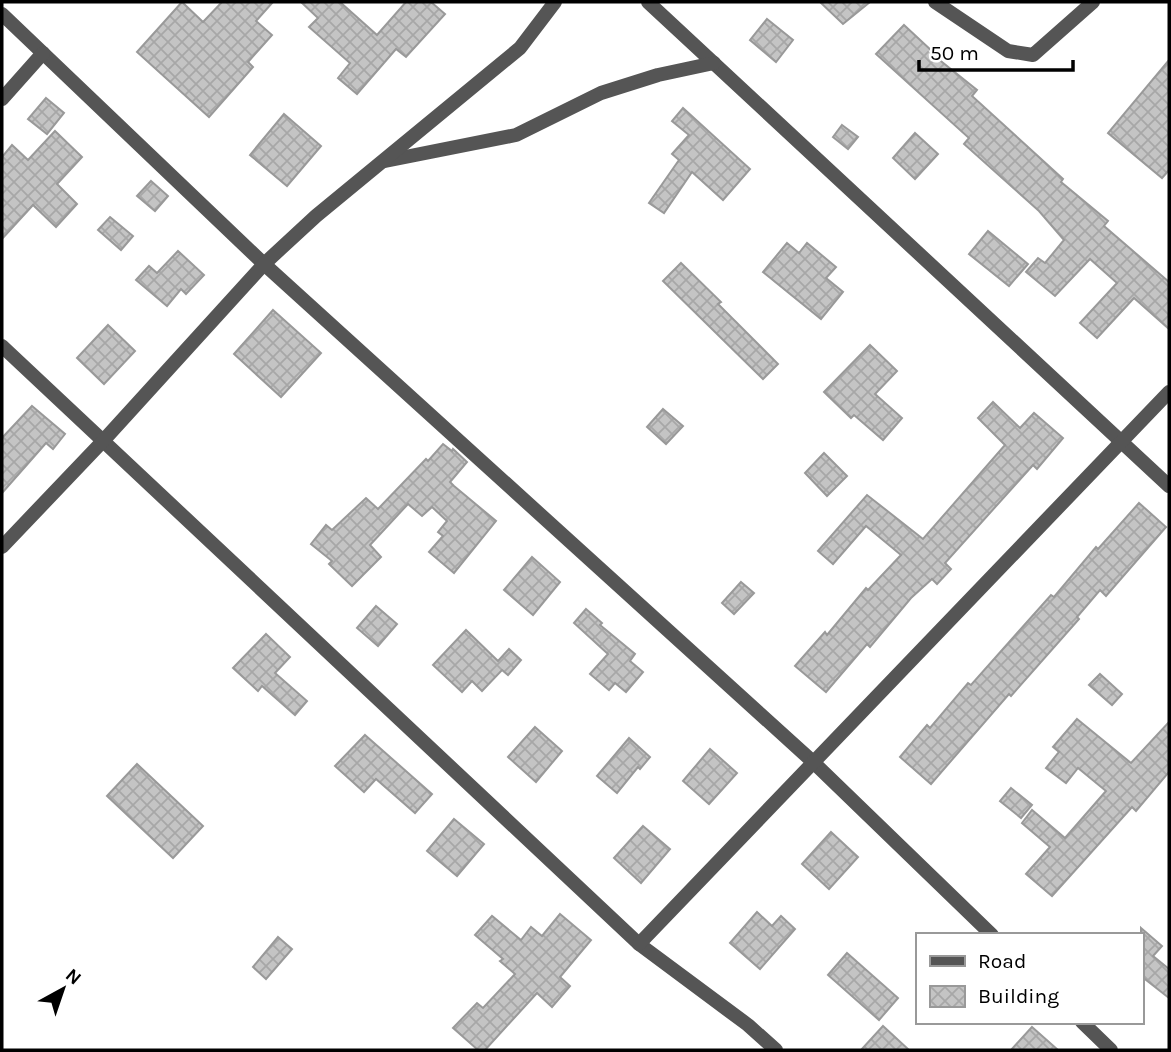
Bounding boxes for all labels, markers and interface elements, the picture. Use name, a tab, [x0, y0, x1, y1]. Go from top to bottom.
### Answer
scale bar	[919, 28, 1073, 72]
text: 50 m	[930, 41, 979, 65]
legend	[916, 933, 1143, 1024]
text: Road	[978, 949, 1026, 973]
north arrow	[28, 954, 98, 1024]
text: N	[61, 964, 86, 990]
text: Building	[978, 984, 1059, 1008]

